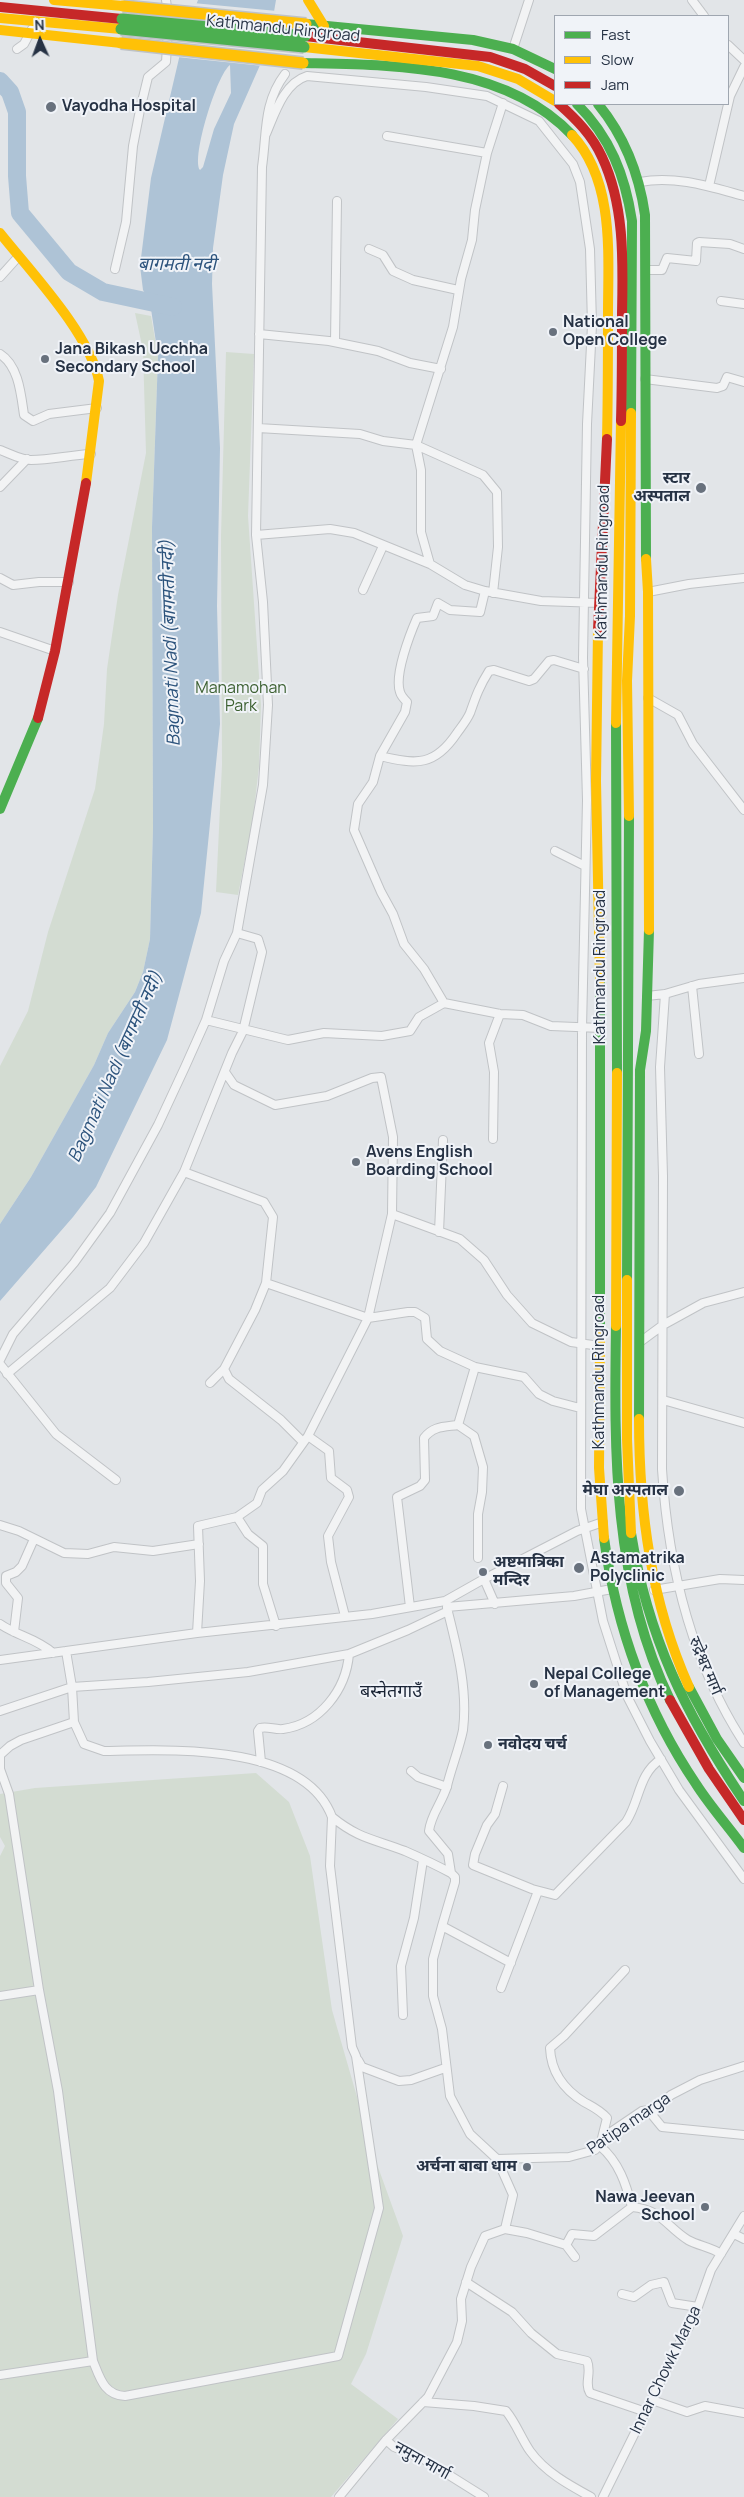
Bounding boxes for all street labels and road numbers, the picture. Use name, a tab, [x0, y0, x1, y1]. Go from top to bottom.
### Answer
street label: Kathmandu Ringroad	[205, 11, 361, 47]
street label: Kathmandu Ringroad	[592, 485, 614, 639]
street label: Kathmandu Ringroad	[591, 890, 611, 1044]
street label: Kathmandu Ringroad	[590, 1295, 610, 1449]
street label: रुद्रेश्वर मार्ग	[684, 1634, 726, 1698]
street label: Patipa marga	[584, 2089, 674, 2159]
street label: Innar Chowk Marga	[627, 2303, 705, 2437]
street label: नमुना मार्गा	[390, 2438, 454, 2484]

